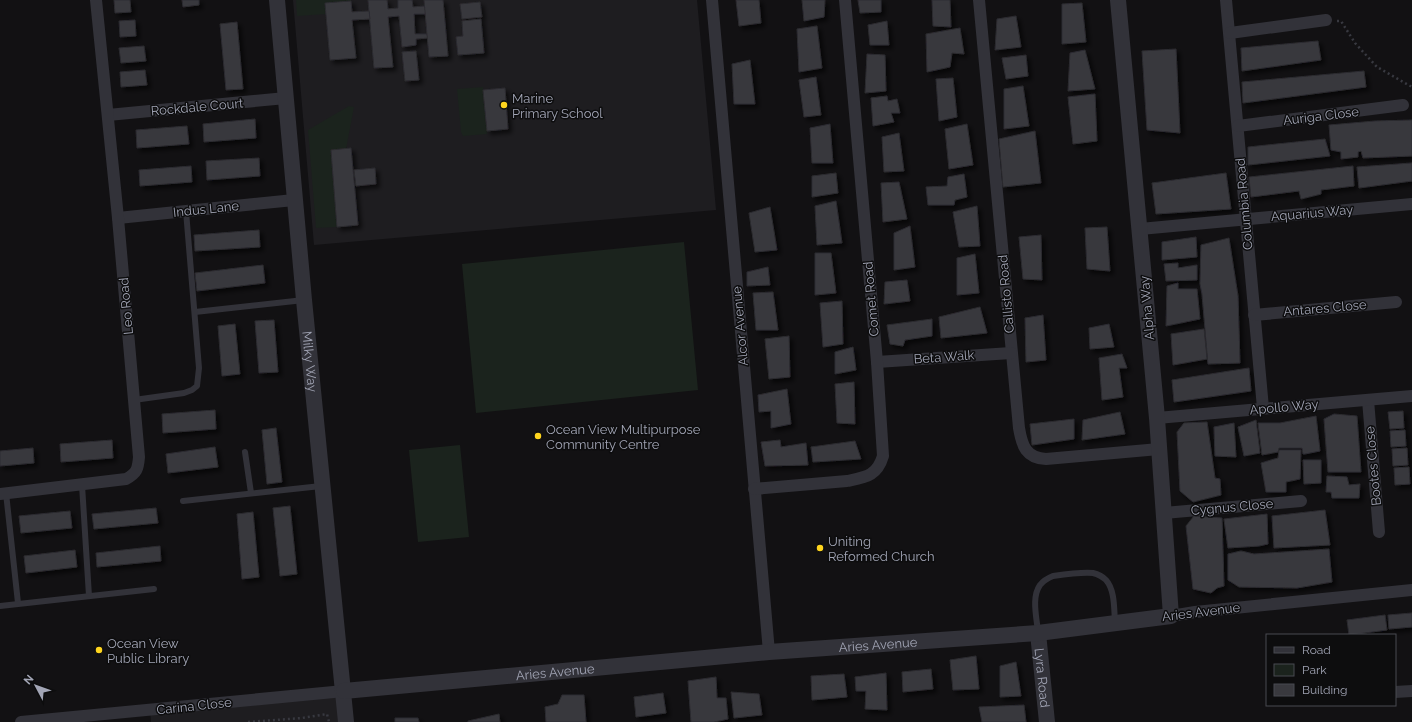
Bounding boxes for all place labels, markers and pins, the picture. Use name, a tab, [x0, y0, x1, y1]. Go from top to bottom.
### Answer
place label: Marine Primary School	[512, 91, 603, 121]
marker: Marine Primary School	[499, 100, 509, 110]
place label: Ocean View Multipurpose Community Centre	[546, 422, 701, 452]
marker: Ocean View Multipurpose Community Centre	[533, 431, 543, 441]
place label: Uniting Reformed Church	[828, 534, 934, 564]
marker: Uniting Reformed Church	[815, 543, 825, 553]
place label: Ocean View Public Library	[107, 636, 189, 666]
marker: Ocean View Public Library	[94, 645, 104, 655]

